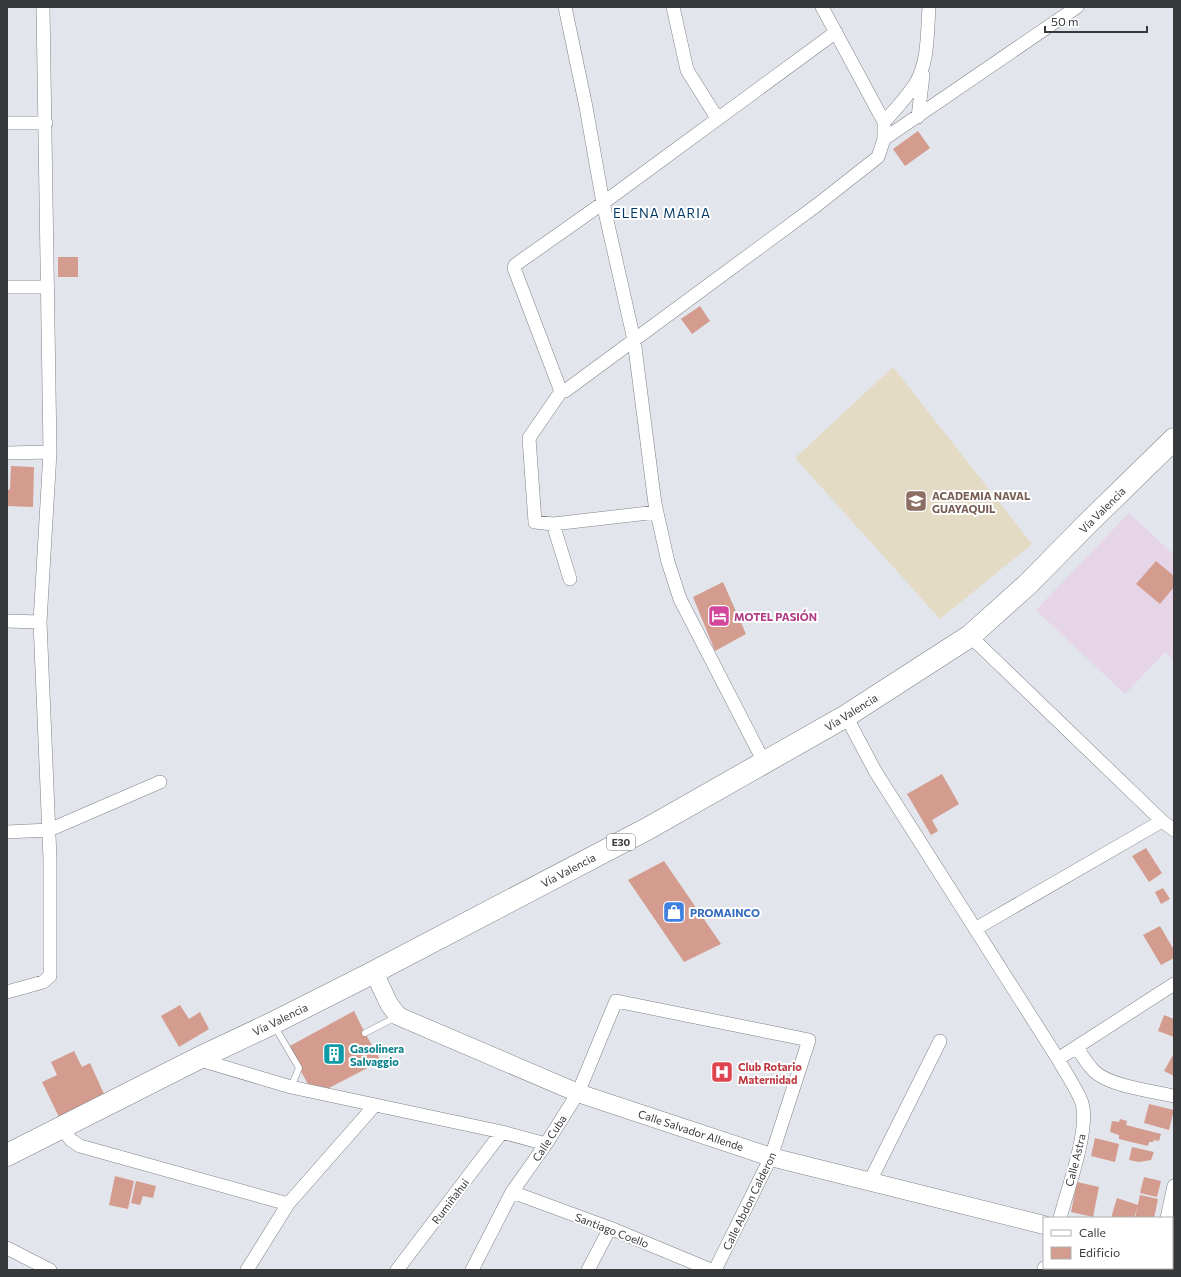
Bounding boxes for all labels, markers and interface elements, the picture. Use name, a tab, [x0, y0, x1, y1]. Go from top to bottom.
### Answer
scale bar	[1045, 8, 1147, 34]
text: 50 m	[1051, 14, 1079, 28]
district label: ELENA MARIA	[613, 205, 711, 221]
street label: Vía Valencia	[1076, 484, 1128, 536]
school or university icon: ACADEMIA NAVAL GUAYAQUIL	[903, 488, 929, 514]
place label: ACADEMIA NAVAL GUAYAQUIL	[932, 489, 1031, 515]
hotel icon: MOTEL PASIÓN	[706, 603, 732, 629]
place label: MOTEL PASIÓN	[734, 609, 817, 623]
street label: Vía Valencia	[822, 691, 880, 733]
road number: E30	[607, 834, 635, 850]
street label: Vía Valencia	[539, 850, 597, 890]
shop icon: PROMAINCO	[661, 899, 687, 925]
place label: PROMAINCO	[690, 906, 760, 919]
street label: Vía Valencia	[250, 1000, 310, 1038]
building icon: Gasolinera Salvaggio	[321, 1041, 347, 1067]
place label: Gasolinera Salvaggio	[350, 1042, 404, 1068]
hospital icon: Club Rotario Maternidad	[709, 1059, 735, 1085]
place label: Club Rotario Maternidad	[738, 1060, 802, 1086]
street label: Calle Salvador Allende	[637, 1107, 745, 1153]
street label: Calle Cuba	[529, 1112, 569, 1164]
street label: Calle Astra	[1062, 1132, 1088, 1188]
street label: Calle Abdon Calderon	[720, 1150, 778, 1252]
street label: Rumiñahui	[429, 1176, 471, 1226]
street label: Santiago Coello	[573, 1210, 651, 1250]
legend	[1043, 1217, 1173, 1269]
text: Calle	[1079, 1225, 1106, 1239]
text: Edificio	[1079, 1245, 1120, 1259]

